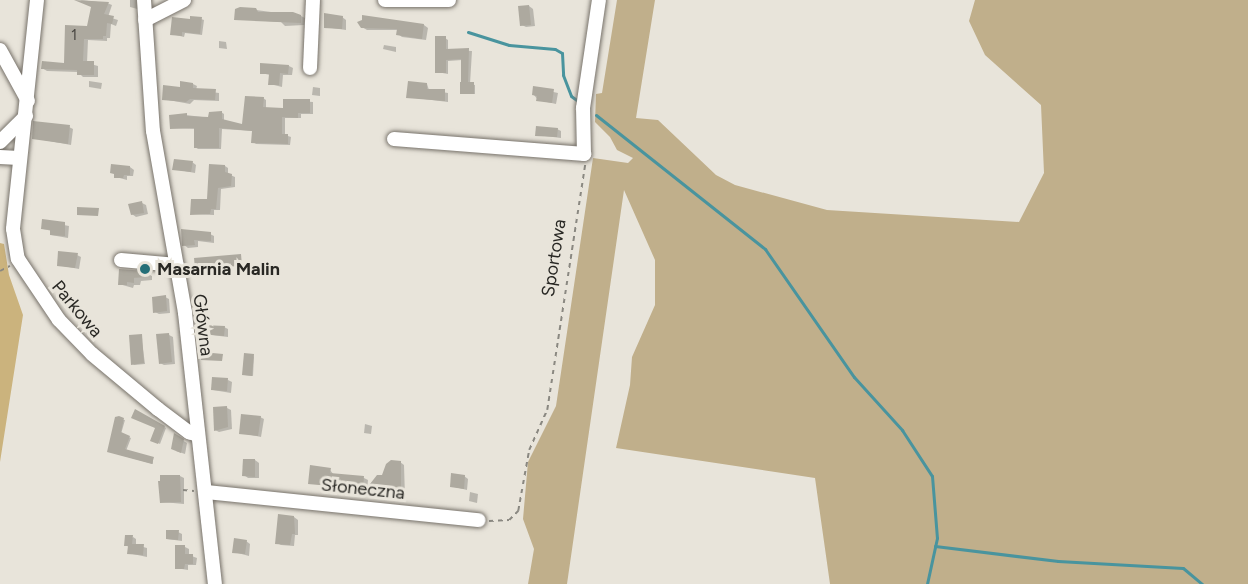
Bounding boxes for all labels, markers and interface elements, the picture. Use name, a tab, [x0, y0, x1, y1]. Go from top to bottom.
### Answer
house number: 1	[71, 27, 77, 45]
street label: Sportowa	[537, 218, 571, 298]
place label: Masarnia Malin	[157, 258, 280, 280]
marker: Masarnia Malin	[138, 262, 152, 276]
street label: Parkowa	[47, 276, 107, 342]
street label: Główna	[188, 293, 218, 357]
street label: Słoneczna	[320, 474, 406, 504]

